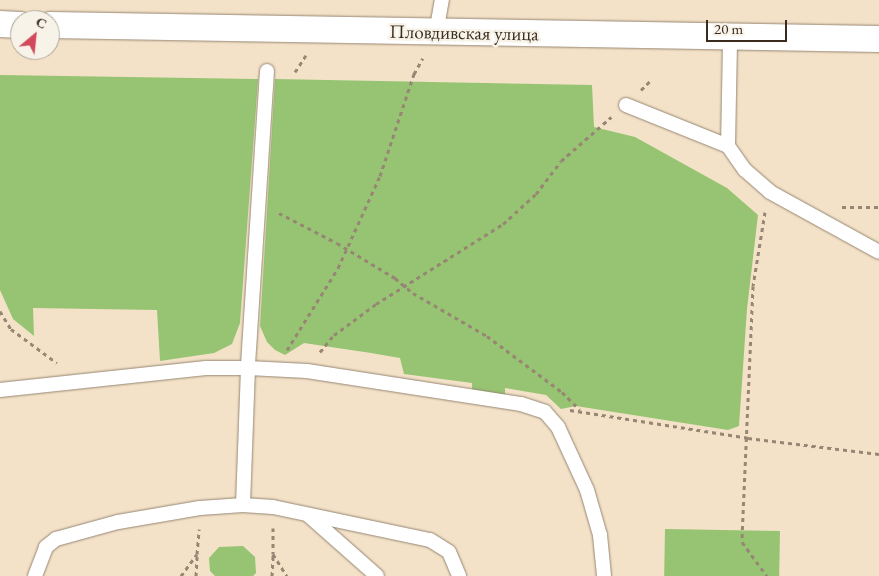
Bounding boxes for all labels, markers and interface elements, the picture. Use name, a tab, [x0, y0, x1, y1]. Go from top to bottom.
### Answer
north arrow	[10, 10, 60, 60]
scale bar	[709, 10, 790, 42]
text: С	[33, 12, 50, 33]
text: 20 m	[714, 19, 743, 38]
street label: Пловдивская улица	[389, 20, 539, 46]

